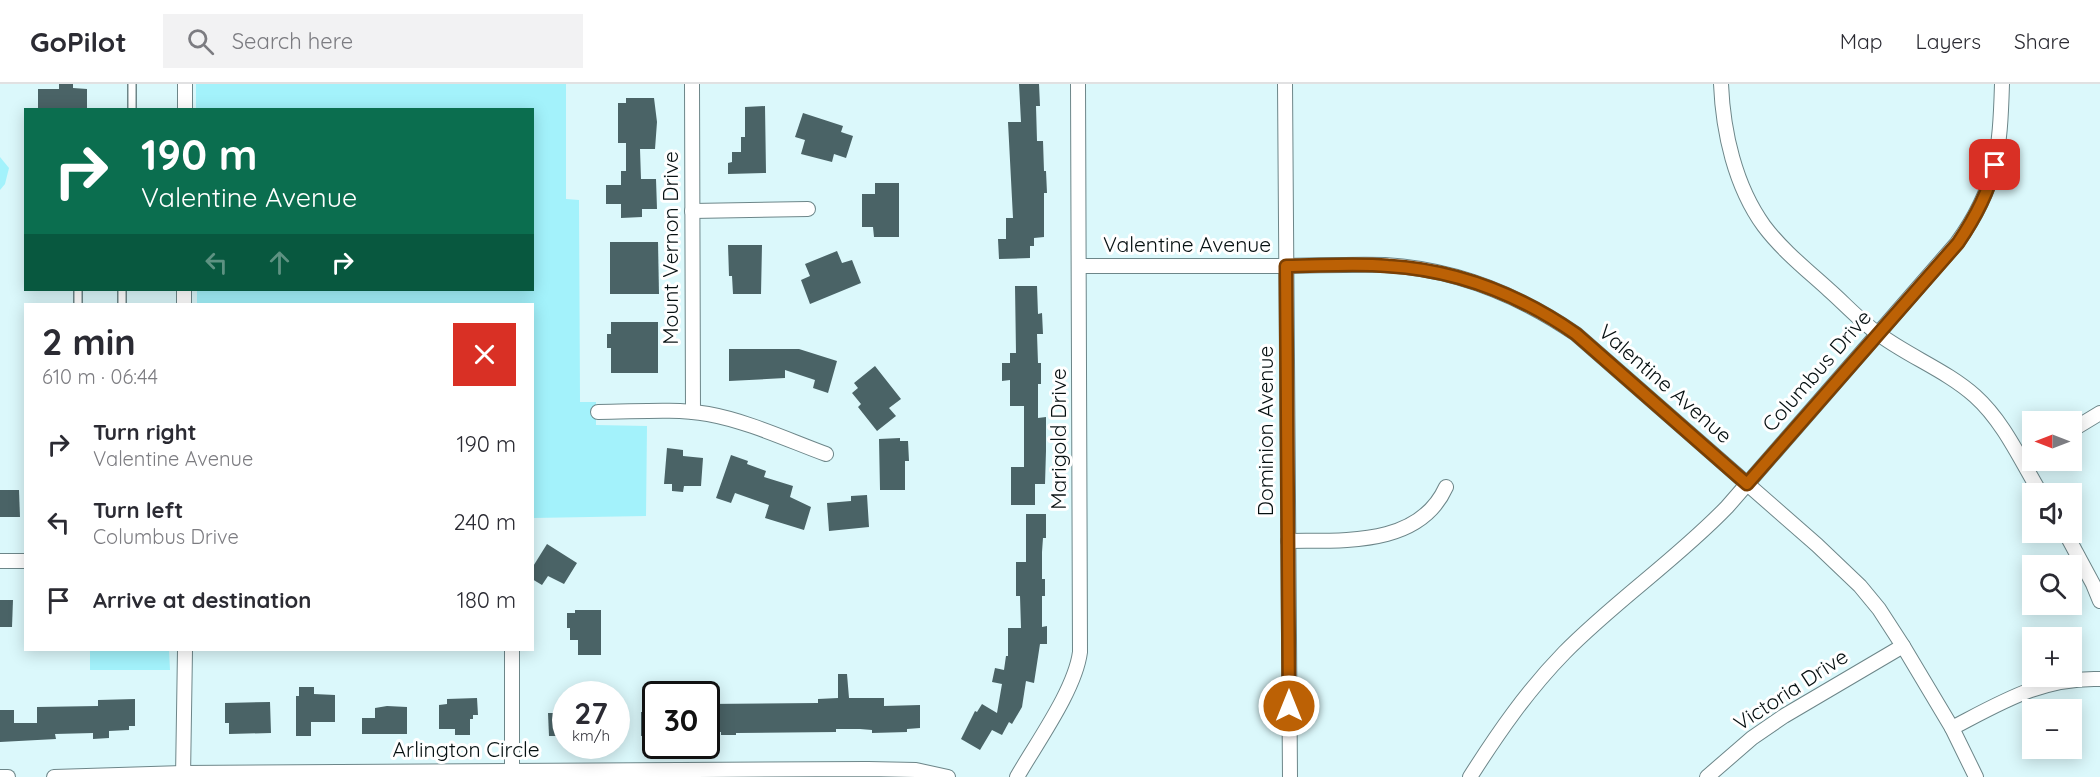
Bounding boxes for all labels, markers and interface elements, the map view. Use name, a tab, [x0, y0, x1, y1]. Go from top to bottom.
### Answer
search box	[163, 14, 583, 68]
text: GoPilot	[30, 24, 127, 59]
icon: search	[184, 25, 217, 58]
text: Search here	[232, 27, 353, 55]
text: Map	[1840, 28, 1883, 54]
text: Layers	[1916, 28, 1981, 54]
text: Share	[2014, 28, 2070, 54]
text: 190 m	[141, 128, 257, 181]
icon: right	[42, 132, 120, 210]
pin	[1969, 139, 2020, 190]
icon: arrive	[1978, 148, 2011, 181]
street label: Mount Vernon Drive	[657, 151, 683, 345]
text: Valentine Avenue	[141, 180, 357, 214]
street label: Valentine Avenue	[1103, 231, 1271, 257]
icon: left	[200, 246, 233, 279]
icon: ahead	[263, 246, 296, 279]
icon: right	[326, 246, 359, 279]
street label: Columbus Drive	[1756, 304, 1876, 437]
street label: Valentine Avenue	[1594, 318, 1738, 448]
text: 2 min	[42, 319, 136, 364]
button: close	[453, 323, 516, 386]
street label: Dominion Avenue	[1252, 346, 1278, 516]
text: 610 m · 06:44	[42, 364, 158, 389]
street label: Marigold Drive	[1045, 368, 1071, 510]
north arrow	[2022, 411, 2082, 471]
map controls	[2022, 411, 2082, 759]
text: Turn right	[93, 418, 197, 446]
icon: right	[42, 428, 75, 461]
text: 190 m	[456, 430, 516, 458]
text: Valentine Avenue	[93, 446, 253, 471]
button: sound	[2022, 483, 2082, 543]
text: Turn left	[93, 496, 183, 524]
icon: left	[42, 506, 75, 539]
text: 240 m	[453, 508, 516, 536]
text: Columbus Drive	[93, 524, 239, 549]
button: search	[2022, 555, 2082, 615]
icon: arrive	[42, 584, 75, 617]
text: Arrive at destination	[93, 586, 311, 614]
text: 180 m	[457, 586, 516, 614]
button: +	[2022, 627, 2082, 687]
street label: Victoria Drive	[1729, 643, 1852, 736]
position arrow	[1257, 674, 1321, 738]
speed limit sign: 30	[642, 681, 720, 759]
text: 27	[574, 694, 608, 732]
button: −	[2022, 699, 2082, 759]
text: km/h	[572, 726, 610, 745]
street label: Arlington Circle	[393, 736, 540, 762]

